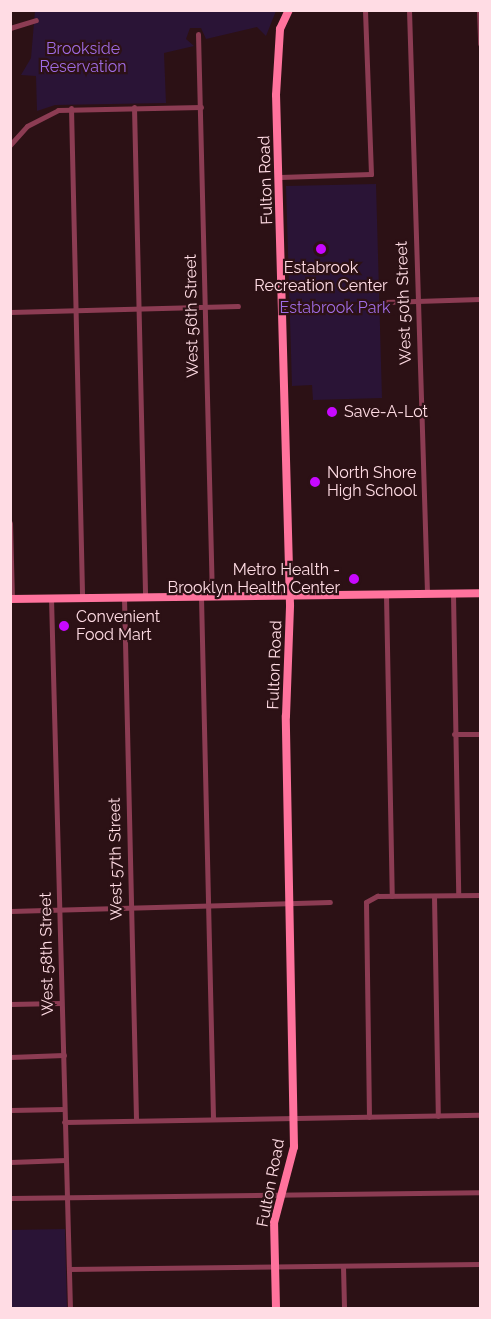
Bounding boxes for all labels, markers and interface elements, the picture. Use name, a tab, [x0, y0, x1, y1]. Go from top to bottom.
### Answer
park label: Brookside Reservation	[40, 39, 126, 77]
street label: Fulton Road	[255, 135, 277, 225]
street label: West 50th Street	[392, 241, 416, 365]
marker: Estabrook Recreation Center	[314, 242, 328, 256]
street label: West 56th Street	[181, 254, 203, 378]
place label: Estabrook Recreation Center	[254, 258, 388, 296]
park label: Estabrook Park	[279, 298, 391, 318]
place label: Save-A-Lot	[344, 402, 428, 422]
marker: Save-A-Lot	[325, 405, 339, 419]
place label: North Shore High School	[327, 463, 417, 501]
marker: North Shore High School	[308, 475, 322, 489]
place label: Metro Health - Brooklyn Health Center	[168, 560, 340, 598]
marker: Metro Health - Brooklyn Health Center	[345, 570, 363, 588]
place label: Convenient Food Mart	[76, 607, 160, 645]
marker: Convenient Food Mart	[57, 619, 71, 633]
street label: Fulton Road	[264, 620, 286, 710]
street label: West 57th Street	[105, 798, 127, 920]
street label: West 58th Street	[36, 892, 58, 1016]
street label: Fulton Road	[253, 1137, 289, 1229]

